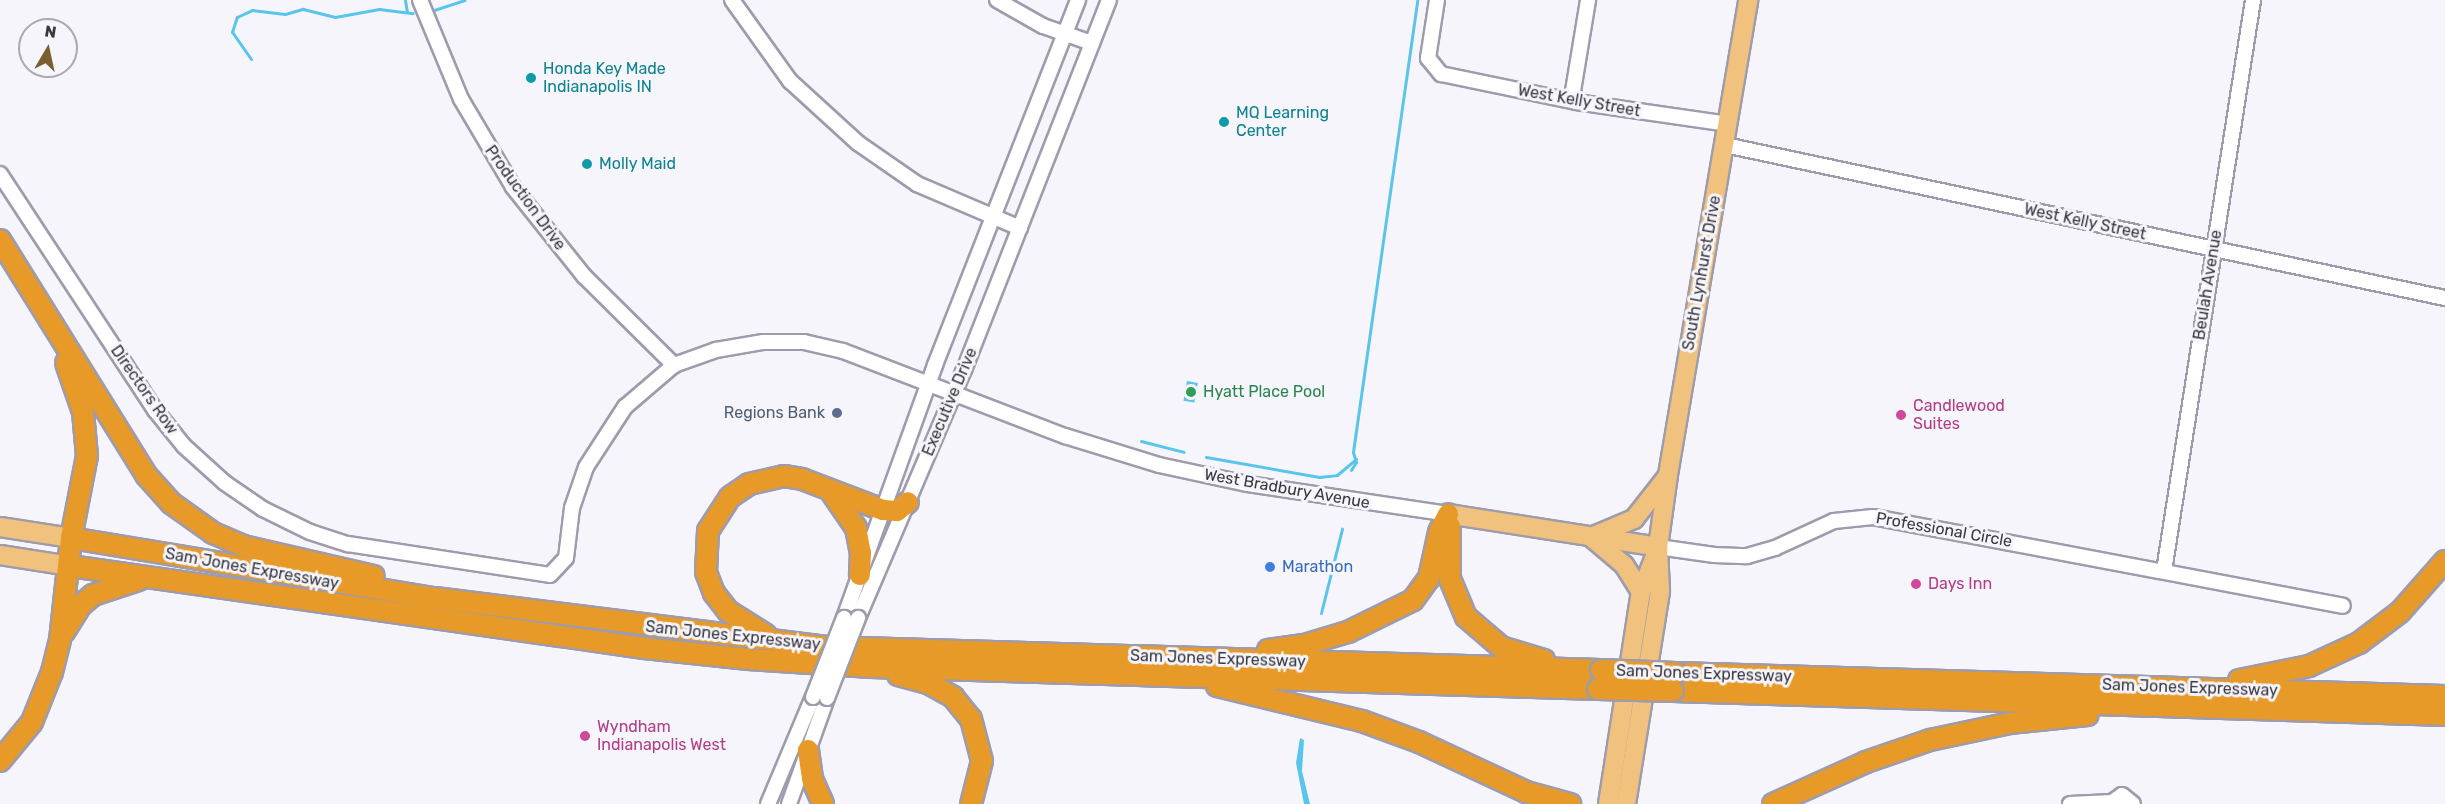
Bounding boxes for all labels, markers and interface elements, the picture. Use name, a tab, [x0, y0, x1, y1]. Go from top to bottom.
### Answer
north arrow	[18, 18, 78, 78]
text: N	[43, 21, 58, 42]
place label: Honda Key Made Indianapolis IN	[543, 59, 666, 97]
marker: Honda Key Made Indianapolis IN	[524, 71, 538, 85]
street label: West Kelly Street	[1516, 81, 1642, 121]
place label: MQ Learning Center	[1236, 103, 1329, 141]
marker: MQ Learning Center	[1217, 115, 1231, 129]
street label: Production Drive	[481, 142, 569, 254]
place label: Molly Maid	[599, 154, 676, 174]
marker: Molly Maid	[580, 157, 594, 171]
street label: South Lynhurst Drive	[1679, 194, 1725, 352]
street label: West Kelly Street	[2022, 200, 2148, 244]
street label: Beulah Avenue	[2190, 228, 2226, 342]
street label: Directors Row	[106, 342, 182, 438]
street label: Executive Drive	[919, 345, 981, 459]
place label: Hyatt Place Pool	[1203, 382, 1325, 402]
marker: Hyatt Place Pool	[1184, 385, 1198, 399]
place label: Candlewood Suites	[1913, 396, 2005, 434]
place label: Regions Bank	[724, 403, 825, 423]
marker: Regions Bank	[830, 406, 844, 420]
marker: Candlewood Suites	[1894, 408, 1908, 422]
street label: West Bradbury Avenue	[1202, 465, 1372, 513]
street label: Professional Circle	[1874, 509, 2014, 551]
street label: Sam Jones Expressway	[164, 544, 340, 594]
place label: Marathon	[1282, 557, 1353, 577]
marker: Marathon	[1263, 560, 1277, 574]
place label: Days Inn	[1928, 574, 1992, 594]
marker: Days Inn	[1909, 577, 1923, 591]
street label: Sam Jones Expressway	[645, 617, 821, 655]
street label: Sam Jones Expressway	[1130, 646, 1306, 672]
street label: Sam Jones Expressway	[1616, 661, 1792, 687]
street label: Sam Jones Expressway	[2102, 675, 2278, 701]
place label: Wyndham Indianapolis West	[597, 717, 726, 755]
marker: Wyndham Indianapolis West	[578, 729, 592, 743]

